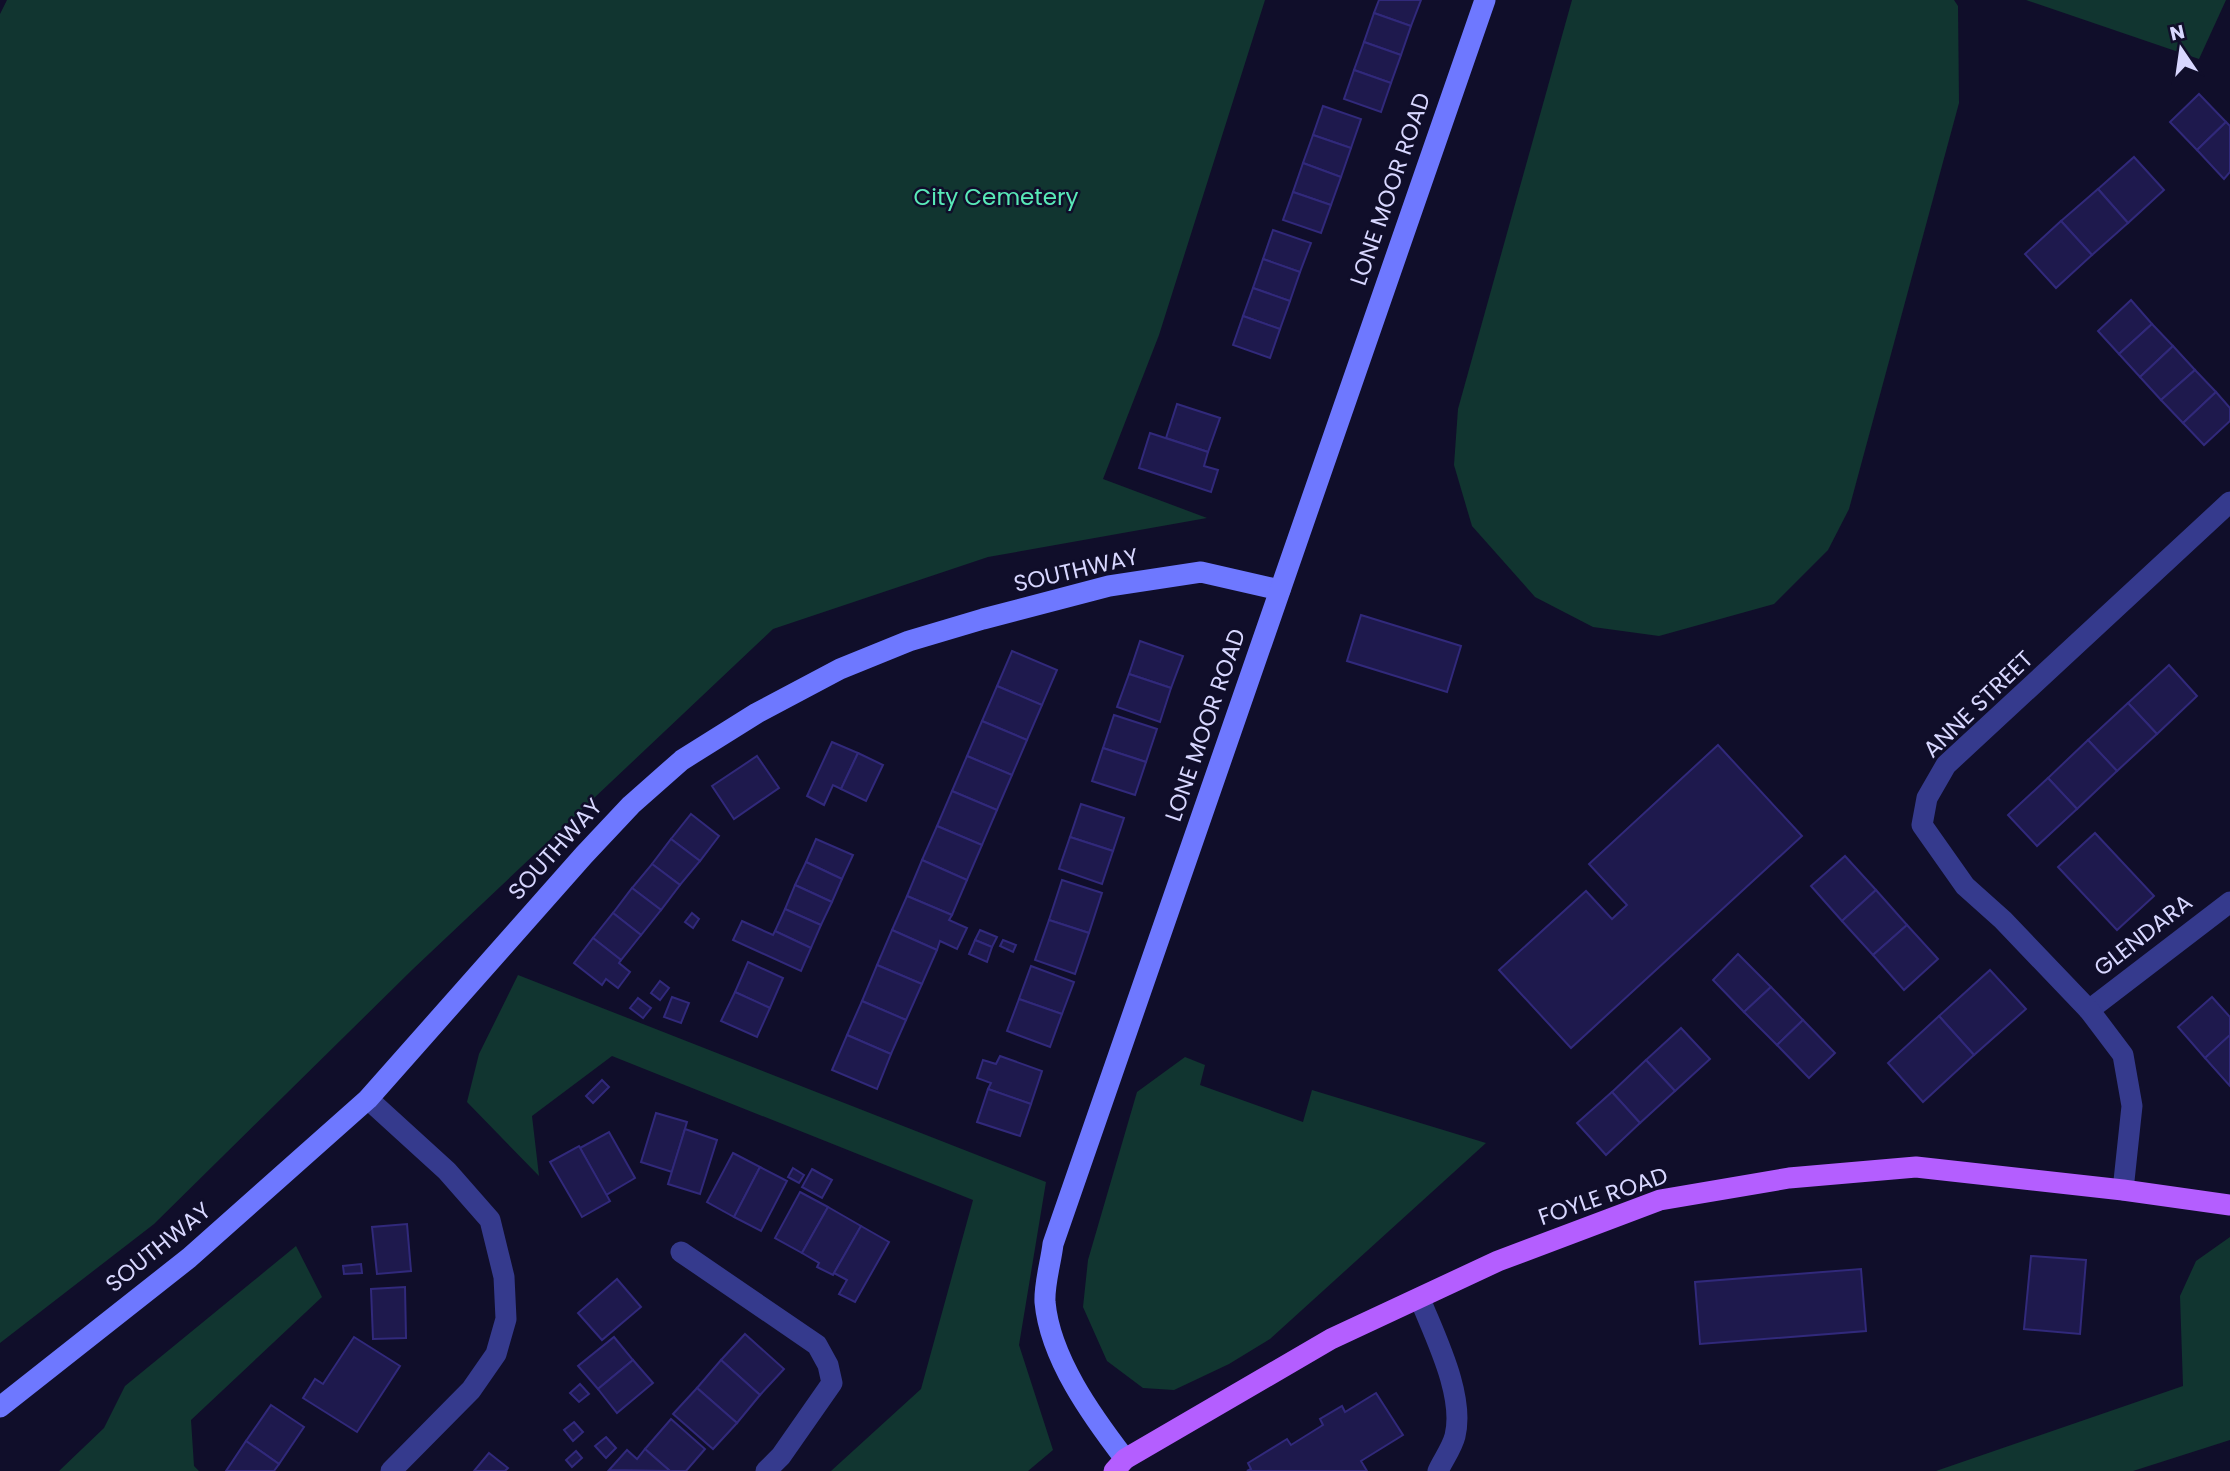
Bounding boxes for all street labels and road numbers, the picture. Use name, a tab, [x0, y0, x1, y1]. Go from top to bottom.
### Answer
street label: LONE MOOR ROAD	[1342, 88, 1438, 290]
street label: SOUTHWAY	[1011, 540, 1141, 600]
street label: LONE MOOR ROAD	[1157, 624, 1253, 826]
street label: ANNE STREET	[1916, 643, 2040, 765]
street label: SOUTHWAY	[501, 791, 609, 907]
street label: GLENDARA	[2087, 886, 2199, 984]
street label: FOYLE ROAD	[1534, 1159, 1672, 1233]
street label: SOUTHWAY	[99, 1195, 217, 1299]

